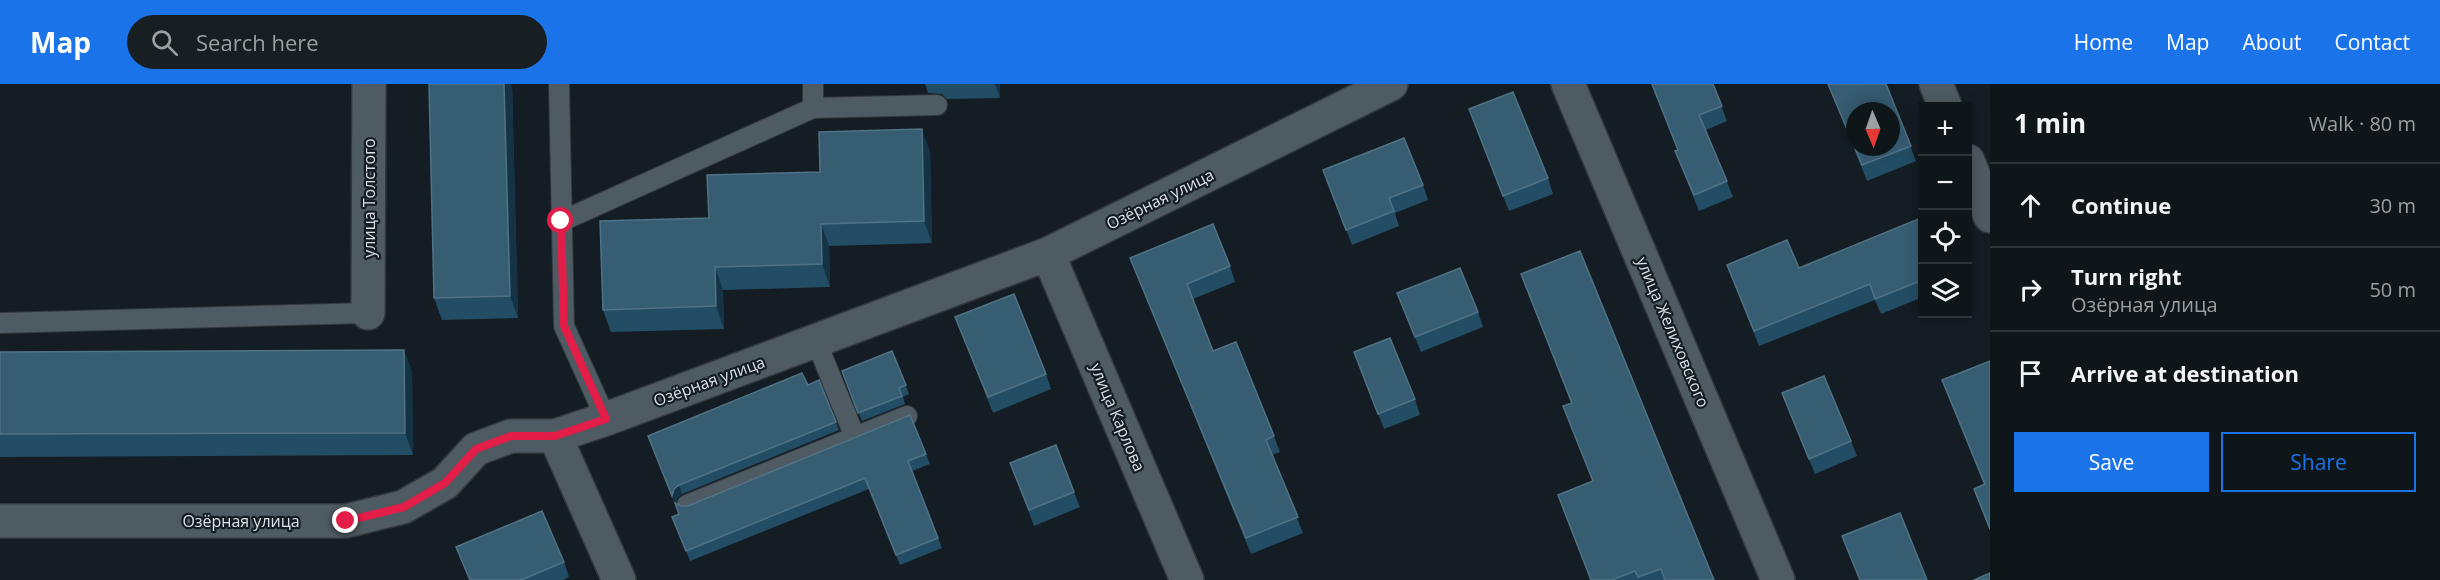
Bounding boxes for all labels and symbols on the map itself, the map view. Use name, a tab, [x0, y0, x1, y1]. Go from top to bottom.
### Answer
north arrow	[1846, 102, 1900, 156]
street label: улица Толстого	[358, 138, 380, 258]
street label: Озёрная улица	[1102, 163, 1218, 235]
route start	[547, 207, 573, 233]
street label: улица Желиховского	[1631, 253, 1715, 411]
street label: Озёрная улица	[650, 351, 768, 411]
street label: улица Карлова	[1085, 359, 1151, 475]
route end	[332, 507, 358, 533]
street label: Озёрная улица	[182, 510, 300, 532]

